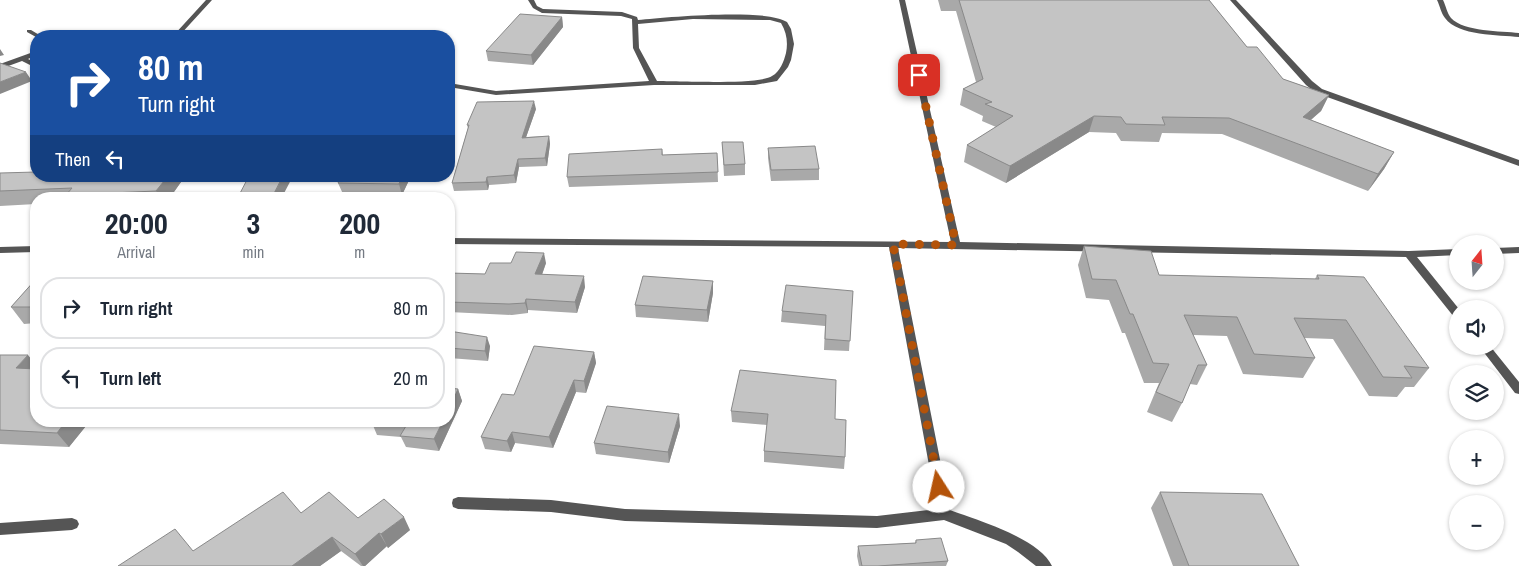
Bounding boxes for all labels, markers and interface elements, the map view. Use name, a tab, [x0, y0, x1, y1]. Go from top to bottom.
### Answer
text: 80 m	[138, 44, 203, 91]
icon: right	[55, 50, 120, 115]
pin	[898, 54, 940, 96]
icon: arrive	[905, 61, 933, 89]
text: Turn right	[138, 89, 215, 119]
icon: left	[101, 145, 129, 173]
text: Then	[55, 146, 91, 172]
text: 20:00	[105, 203, 168, 243]
text: 3	[247, 203, 260, 243]
text: 200	[339, 203, 380, 243]
north arrow	[1449, 235, 1504, 290]
map controls	[1449, 235, 1504, 550]
text: Arrival	[117, 241, 155, 263]
text: min	[242, 241, 264, 263]
text: m	[354, 241, 365, 263]
icon: right	[57, 294, 85, 322]
text: Turn right	[100, 295, 172, 321]
text: 80 m	[393, 295, 428, 321]
button: sound	[1449, 300, 1504, 355]
icon: left	[57, 364, 85, 392]
text: Turn left	[100, 365, 161, 391]
text: 20 m	[393, 365, 428, 391]
button: layers	[1449, 365, 1504, 420]
button: +	[1449, 430, 1504, 485]
position arrow	[912, 460, 964, 512]
button: −	[1449, 495, 1504, 550]

